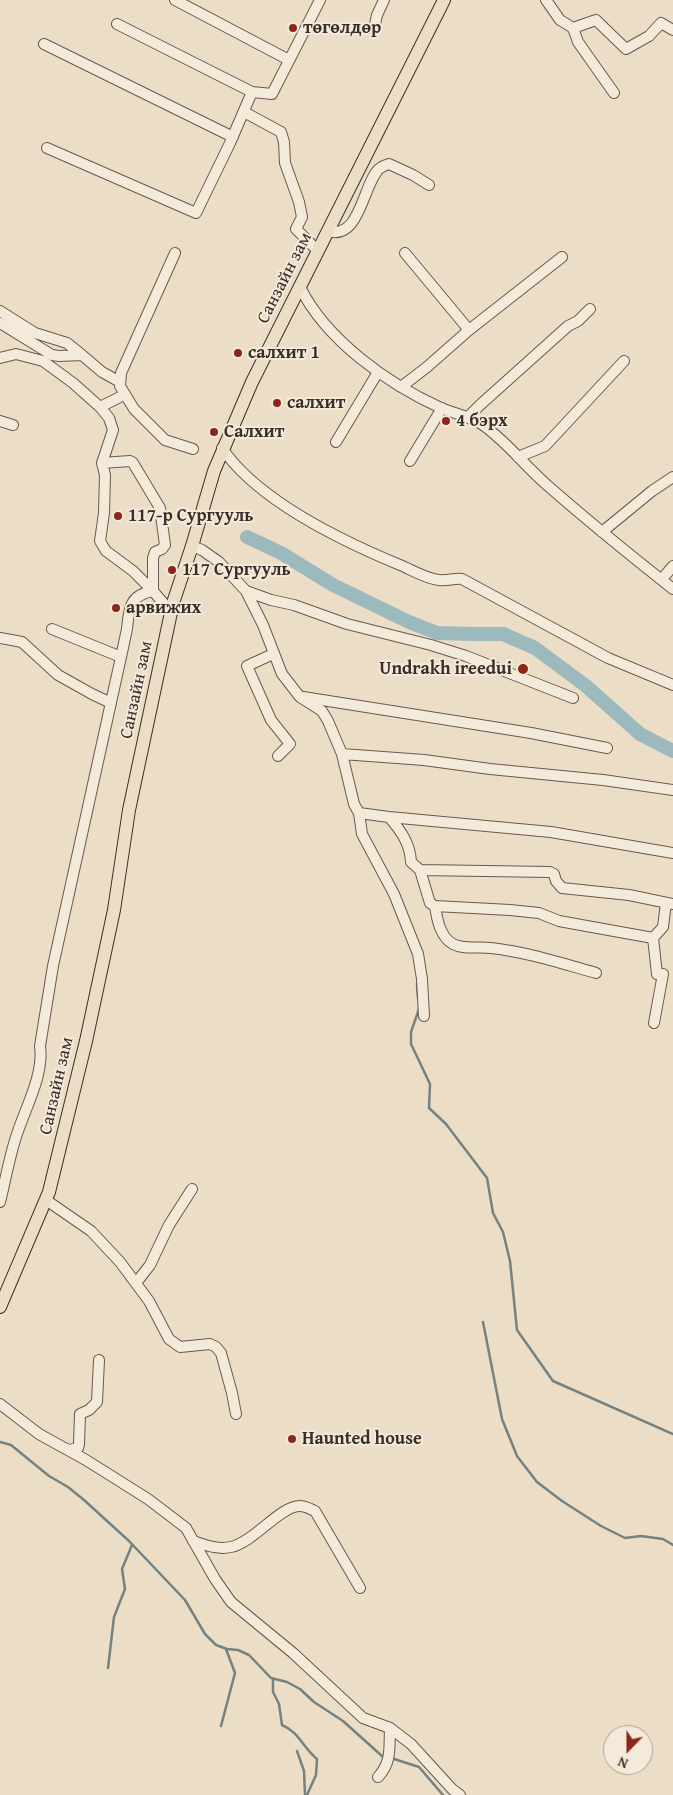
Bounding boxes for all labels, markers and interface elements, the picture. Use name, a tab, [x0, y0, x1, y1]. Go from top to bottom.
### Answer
place label: төгөлдөр	[303, 17, 381, 39]
marker: төгөлдөр	[287, 22, 299, 34]
street label: Санзайн зам	[253, 229, 317, 327]
place label: салхит 1	[248, 342, 320, 364]
marker: салхит 1	[232, 347, 244, 359]
place label: салхит	[287, 392, 345, 414]
marker: салхит	[271, 397, 283, 409]
place label: 4 бэрх	[456, 410, 508, 432]
marker: 4 бэрх	[440, 415, 452, 427]
place label: Салхит	[224, 421, 284, 443]
marker: Салхит	[208, 426, 220, 438]
place label: 117-р Сургууль	[128, 505, 253, 527]
marker: 117-р Сургууль	[112, 510, 124, 522]
place label: 117 Сургууль	[182, 559, 291, 581]
marker: 117 Сургууль	[166, 564, 178, 576]
place label: арвижих	[126, 597, 201, 619]
marker: арвижих	[110, 602, 122, 614]
street label: Санзайн зам	[116, 639, 158, 741]
place label: Undrakh ireedui	[379, 658, 512, 680]
marker: Undrakh ireedui	[516, 662, 530, 676]
street label: Санзайн зам	[35, 1035, 79, 1137]
place label: Haunted house	[302, 1428, 422, 1450]
marker: Haunted house	[286, 1433, 298, 1445]
north arrow	[603, 1725, 653, 1775]
text: N	[615, 1752, 631, 1774]

